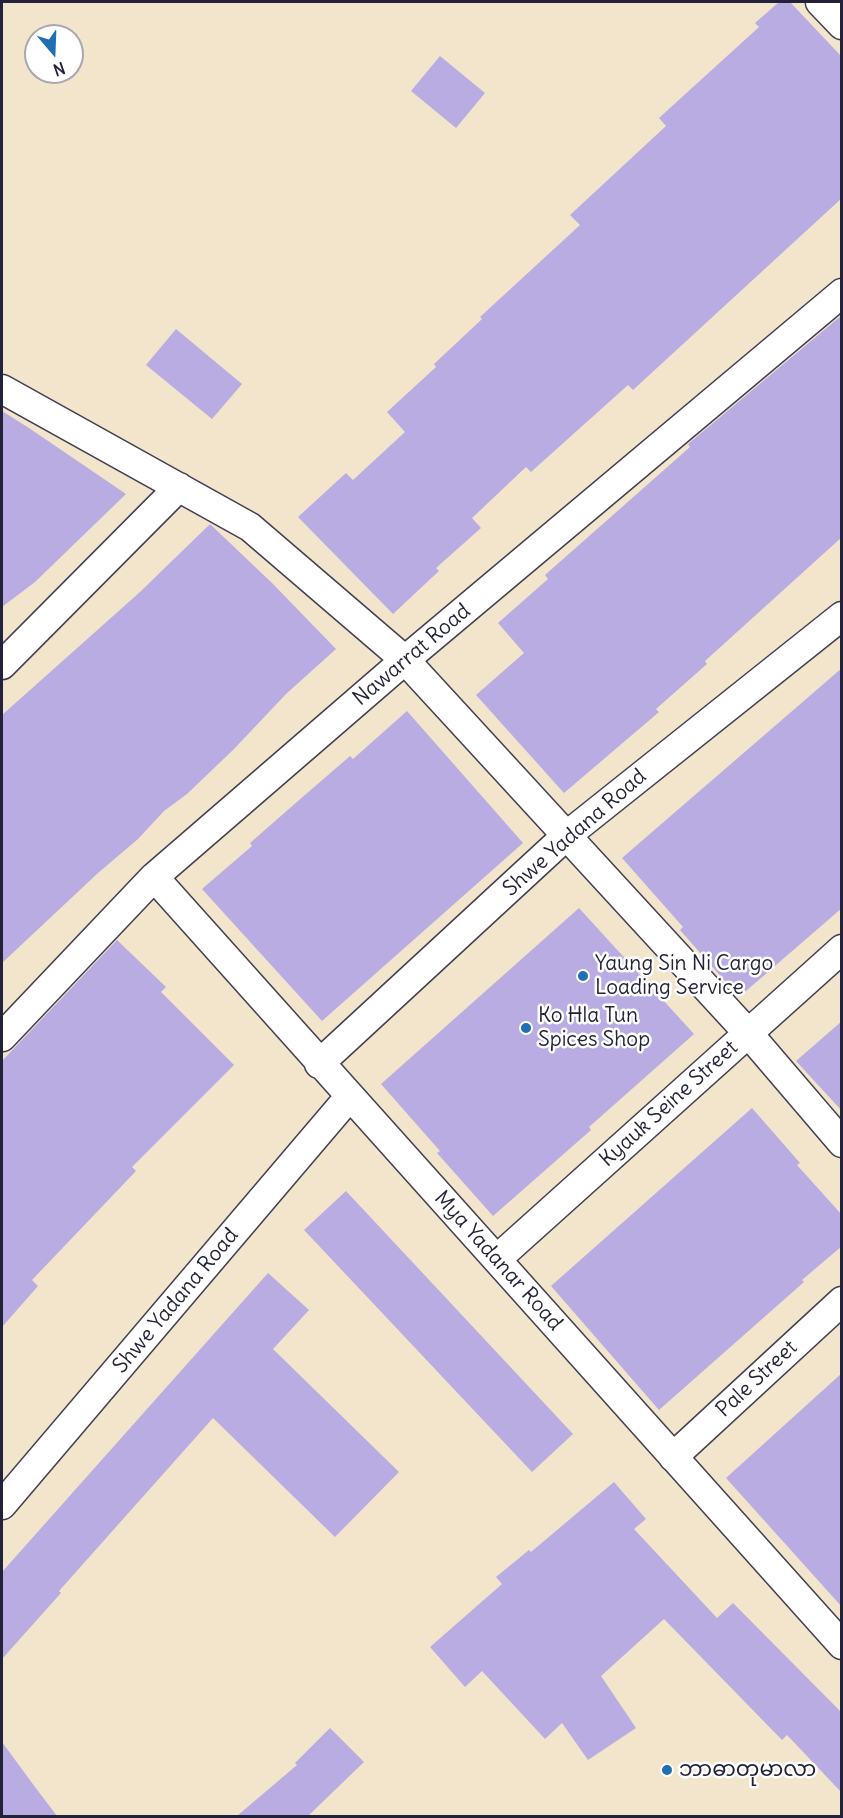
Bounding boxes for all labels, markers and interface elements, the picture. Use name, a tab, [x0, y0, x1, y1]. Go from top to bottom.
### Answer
north arrow	[24, 24, 84, 84]
text: N	[51, 58, 68, 80]
street label: Nawarrat Road	[348, 599, 476, 711]
street label: Shwe Yadana Road	[498, 764, 652, 902]
place label: Yaung Sin Ni Cargo Loading Service	[595, 951, 773, 1001]
marker: Yaung Sin Ni Cargo Loading Service	[576, 969, 590, 983]
place label: Ko Hla Tun Spices Shop	[538, 1003, 650, 1053]
marker: Ko Hla Tun Spices Shop	[519, 1021, 533, 1035]
street label: Kyauk Seine Street	[595, 1035, 743, 1173]
street label: Mya Yadanar Road	[429, 1186, 567, 1336]
street label: Shwe Yadana Road	[108, 1223, 244, 1379]
street label: Pale Street	[711, 1335, 803, 1423]
place label: ဘာဓာတုမာလာ	[679, 1757, 816, 1783]
marker: ဘာဓာတုမာလာ	[660, 1763, 674, 1777]

